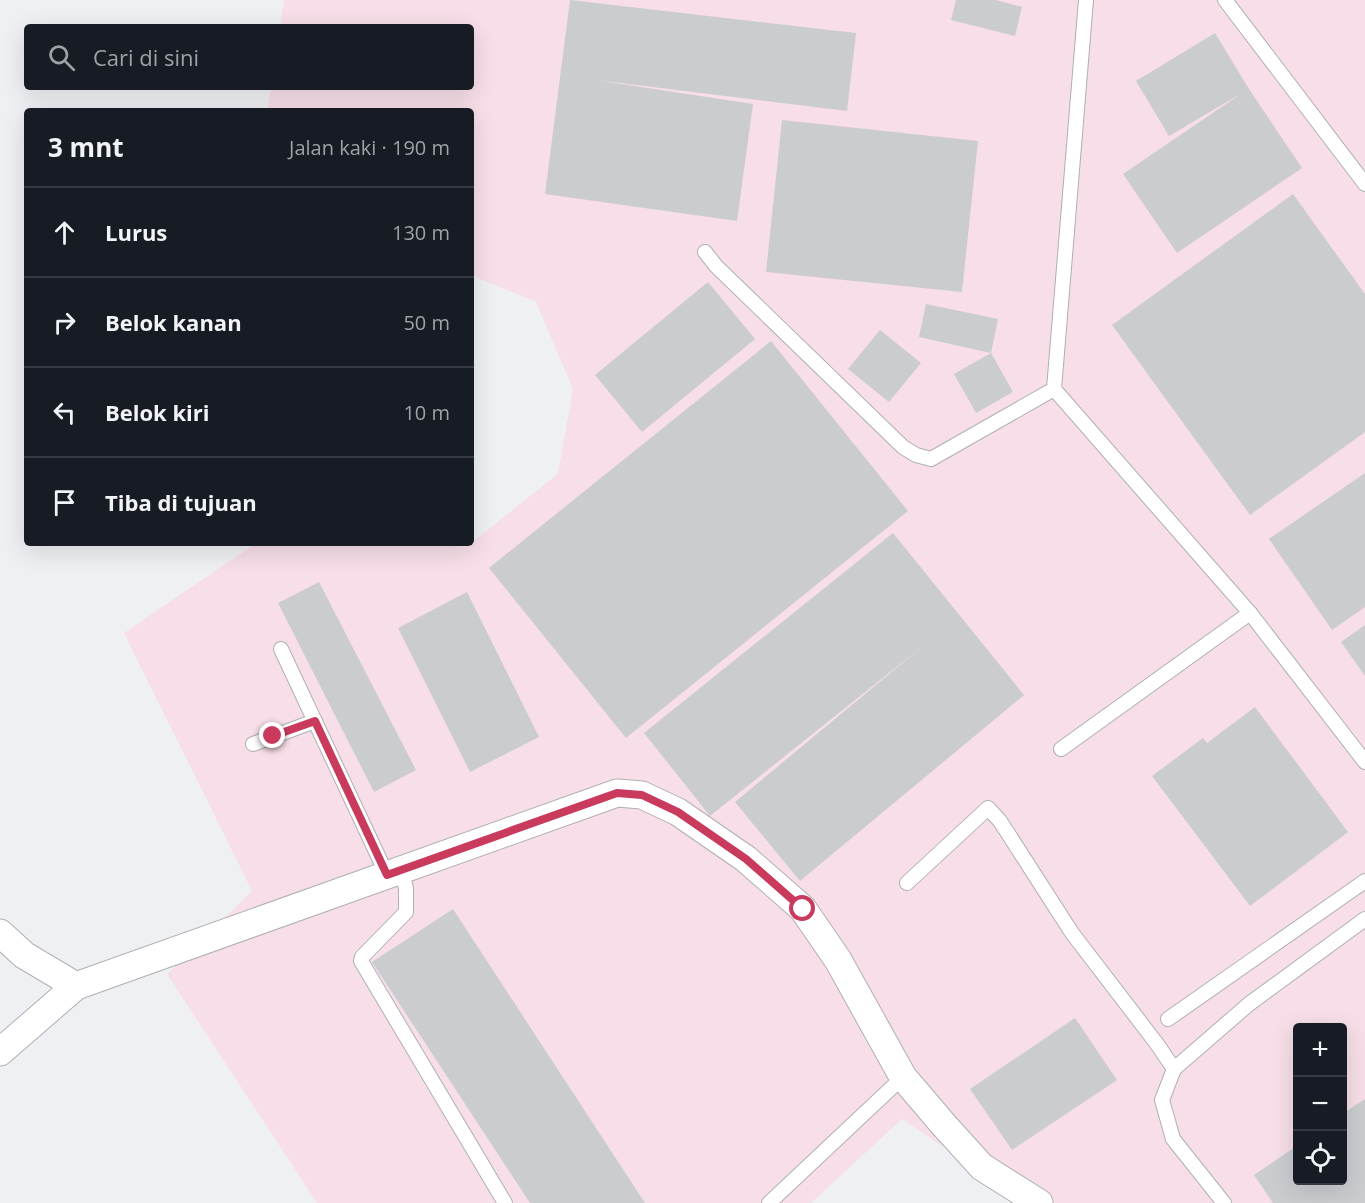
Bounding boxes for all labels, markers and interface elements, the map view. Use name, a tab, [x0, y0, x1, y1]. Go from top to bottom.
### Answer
search box	[24, 24, 474, 90]
icon: search	[45, 41, 78, 74]
text: Cari di sini	[93, 42, 199, 72]
text: 3 mnt	[48, 129, 124, 165]
text: Jalan kaki · 190 m	[289, 134, 450, 161]
icon: ahead	[48, 216, 81, 249]
text: Lurus	[105, 217, 167, 247]
text: 130 m	[392, 219, 450, 246]
icon: right	[48, 306, 81, 339]
text: Belok kanan	[105, 307, 242, 337]
text: 50 m	[403, 309, 450, 336]
icon: left	[48, 396, 81, 429]
text: Belok kiri	[105, 397, 210, 427]
text: 10 m	[403, 399, 450, 426]
icon: arrive	[48, 486, 81, 519]
text: Tiba di tujuan	[105, 487, 257, 517]
route end	[259, 722, 285, 748]
route start	[789, 895, 815, 921]
map controls	[1293, 1023, 1347, 1185]
button: +	[1293, 1023, 1347, 1077]
button: −	[1293, 1077, 1347, 1131]
button: locate	[1293, 1131, 1347, 1185]

